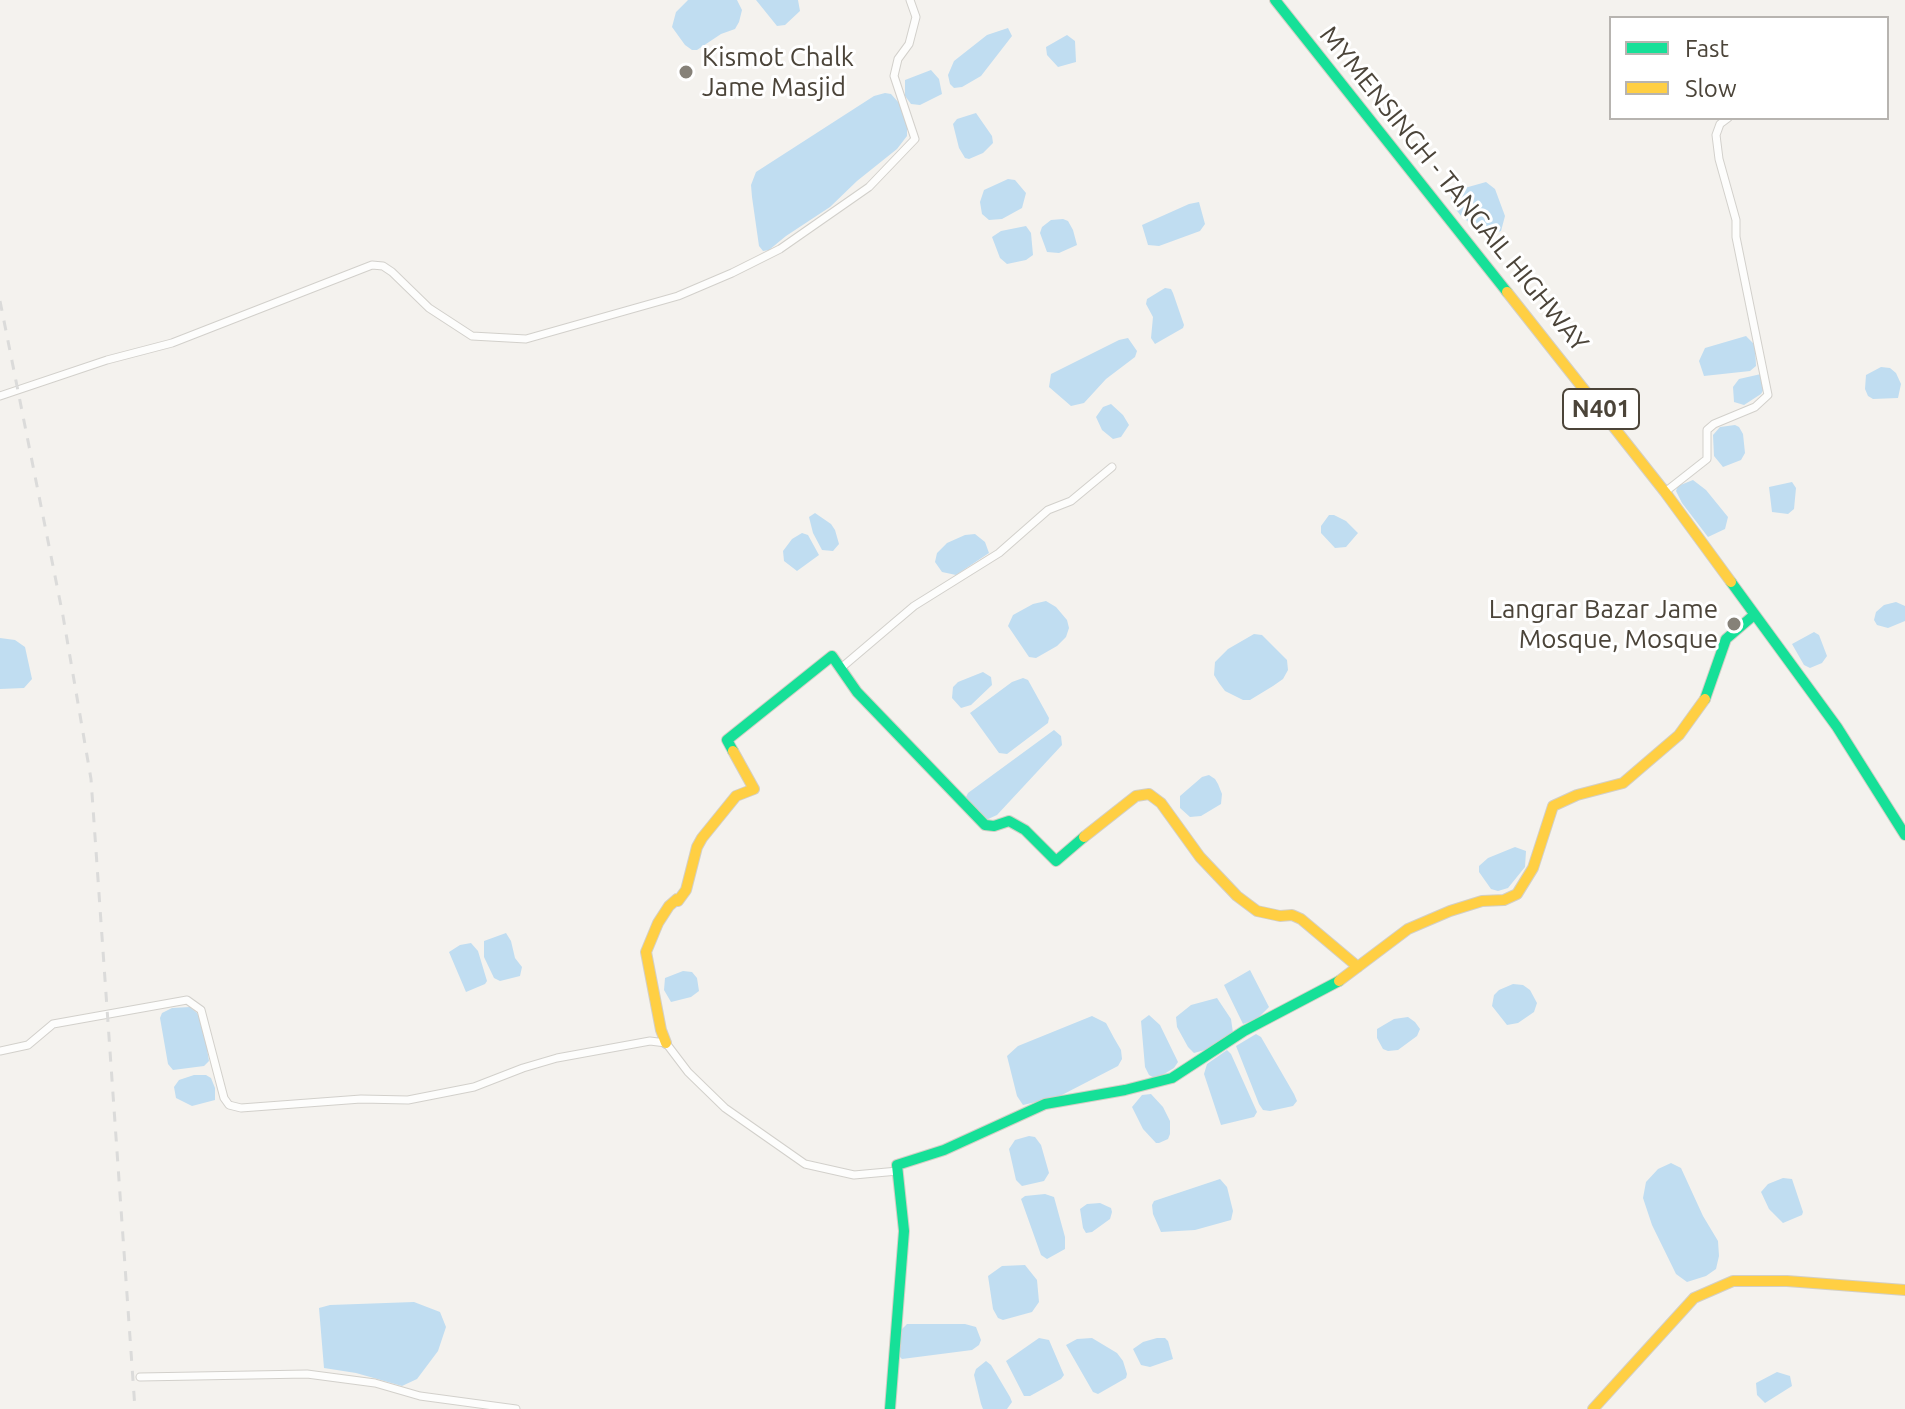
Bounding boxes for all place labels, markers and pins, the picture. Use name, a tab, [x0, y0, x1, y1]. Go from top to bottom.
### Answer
place label: Kismot Chalk Jame Masjid	[702, 41, 854, 102]
marker: Kismot Chalk Jame Masjid	[677, 63, 695, 81]
place label: Langrar Bazar Jame Mosque, Mosque	[1489, 593, 1718, 654]
marker: Langrar Bazar Jame Mosque, Mosque	[1725, 615, 1743, 633]

